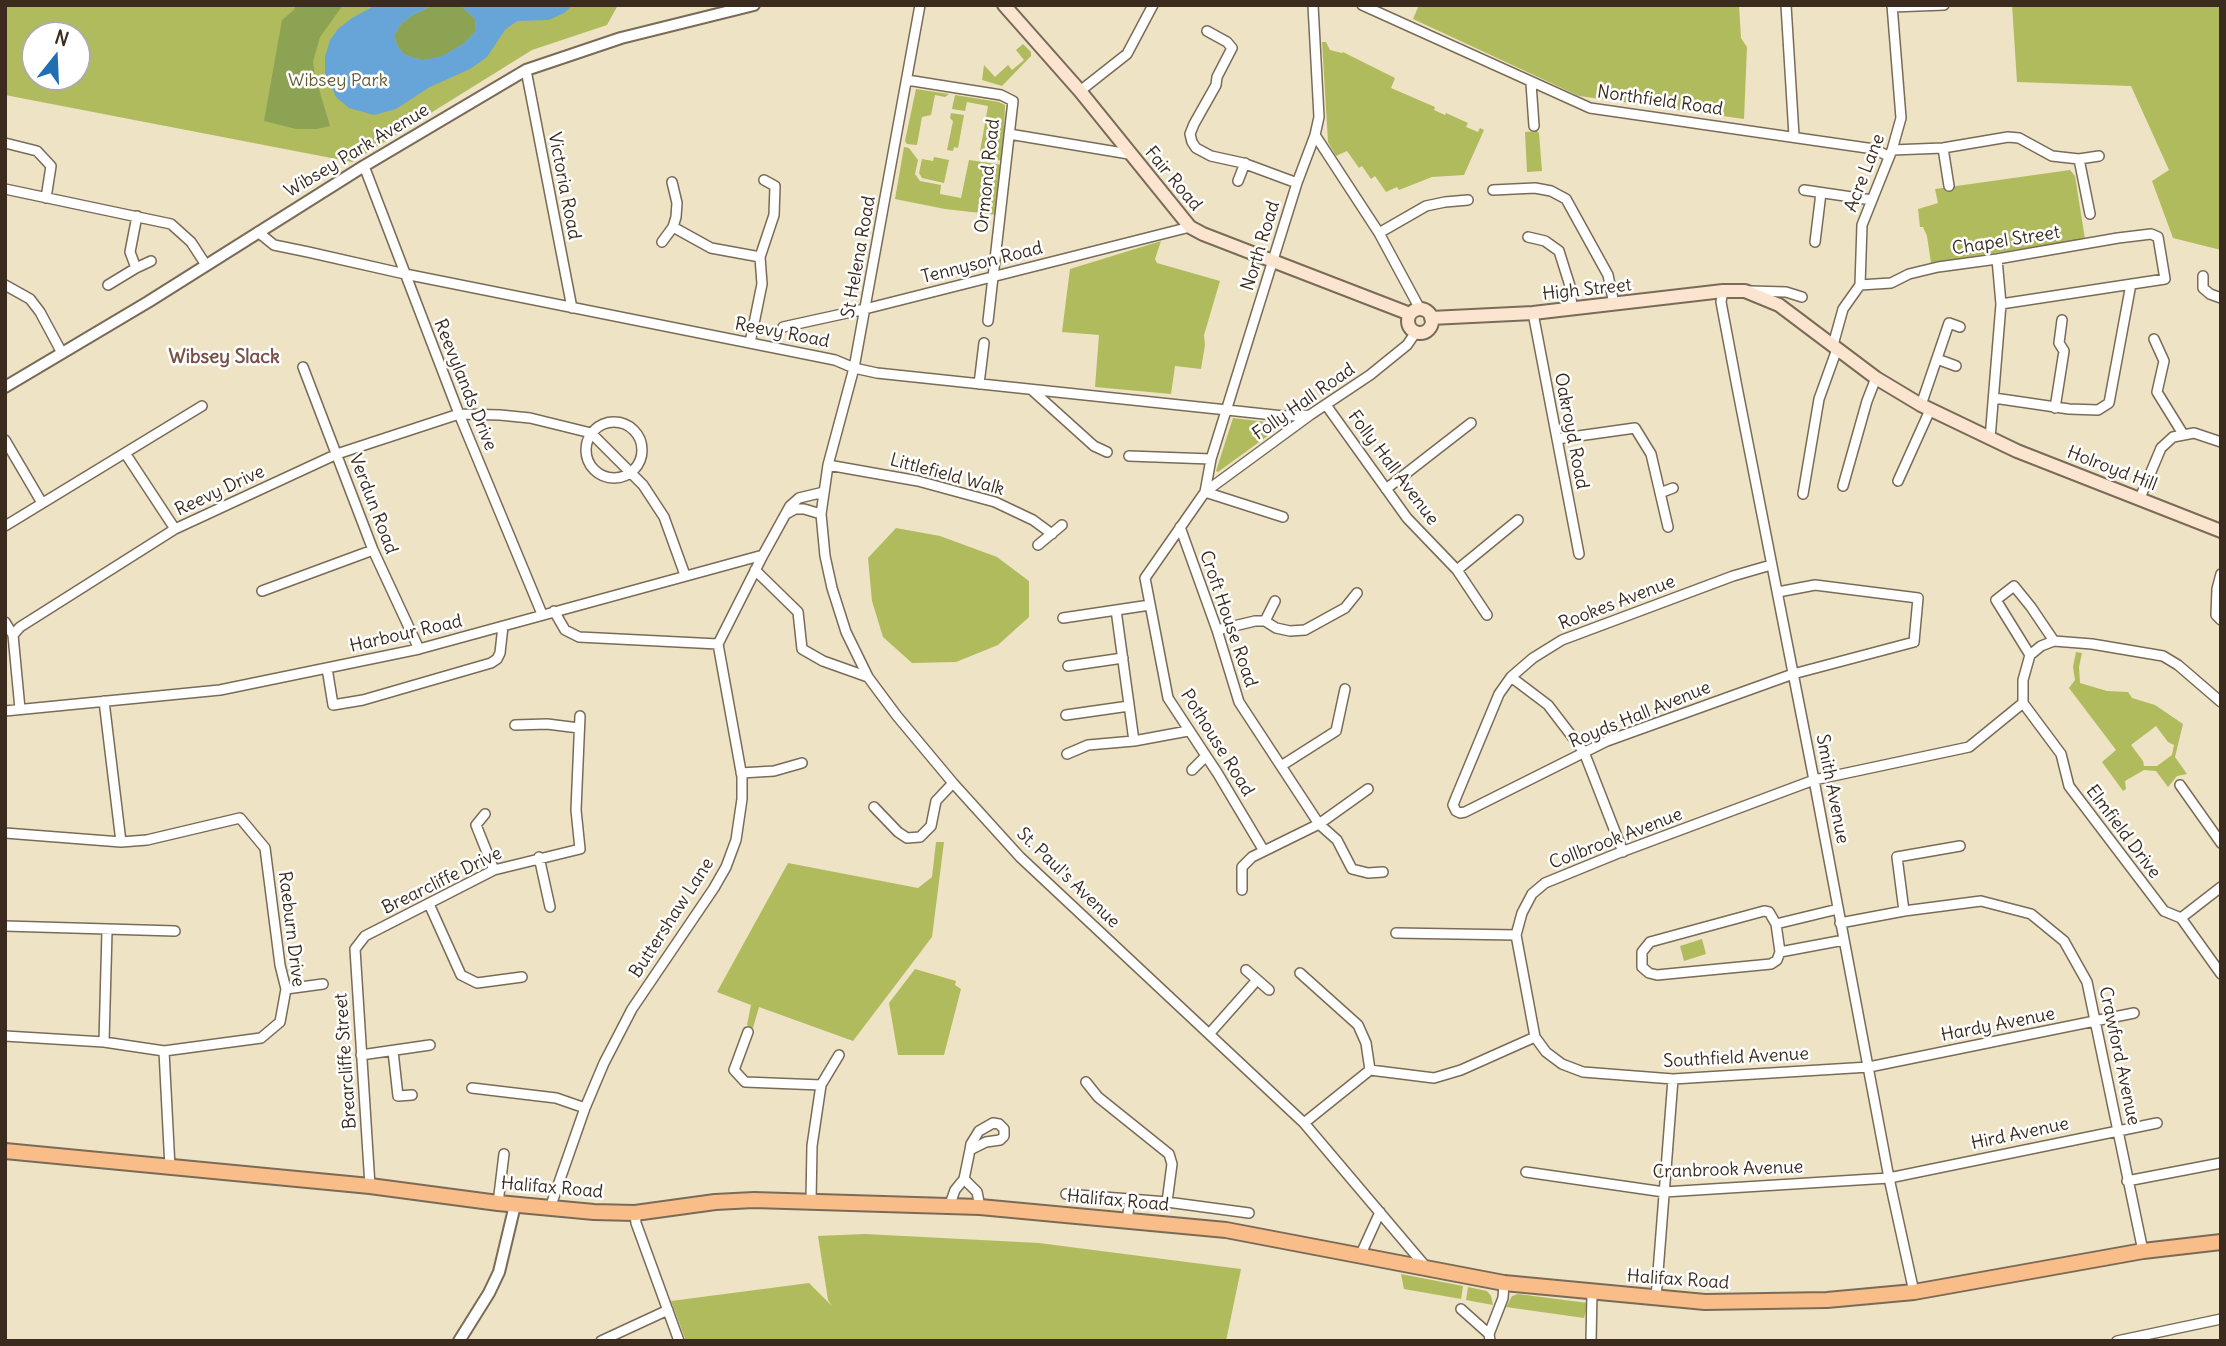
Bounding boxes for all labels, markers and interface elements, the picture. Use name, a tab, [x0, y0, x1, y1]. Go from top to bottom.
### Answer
north arrow	[21, 21, 91, 91]
text: N	[52, 24, 72, 51]
park label: Wibsey Park	[288, 70, 388, 92]
street label: Northfield Road	[1596, 81, 1724, 121]
street label: Wibsey Park Avenue	[281, 99, 433, 203]
street label: Ormond Road	[971, 118, 1005, 234]
street label: Victoria Road	[543, 131, 585, 241]
street label: Acre Lane	[1840, 131, 1890, 215]
street label: Fair Road	[1140, 142, 1206, 216]
street label: St Helena Road	[838, 194, 880, 320]
street label: North Road	[1237, 199, 1285, 293]
street label: Chapel Street	[1951, 222, 2061, 260]
street label: Tennyson Road	[919, 238, 1045, 288]
street label: High Street	[1541, 275, 1633, 305]
street label: Reevy Road	[733, 313, 831, 353]
street label: Reevylands Drive	[429, 316, 501, 454]
district label: Wibsey Slack	[168, 347, 280, 369]
street label: Folly Hall Road	[1249, 359, 1359, 445]
street label: Oakroyd Road	[1549, 371, 1593, 491]
street label: Folly Hall Avenue	[1343, 406, 1443, 530]
street label: Holroyd Hill	[2064, 442, 2160, 496]
street label: Littlefield Walk	[887, 449, 1007, 501]
street label: Verdun Road	[344, 451, 402, 557]
street label: Reevy Drive	[172, 461, 268, 521]
street label: Croft House Road	[1194, 548, 1262, 690]
street label: Rookes Avenue	[1556, 571, 1678, 635]
street label: Harbour Road	[348, 611, 464, 657]
street label: Royds Hall Avenue	[1566, 677, 1714, 753]
street label: Pothouse Road	[1176, 686, 1258, 800]
street label: Smith Avenue	[1811, 733, 1853, 845]
street label: Elmfield Drive	[2081, 781, 2165, 883]
street label: Collbrook Avenue	[1546, 804, 1686, 874]
street label: St. Paul's Avenue	[1012, 823, 1124, 933]
street label: Brearcliffe Drive	[378, 843, 506, 919]
street label: Buttershaw Lane	[625, 854, 719, 982]
street label: Raeburn Drive	[273, 870, 309, 988]
street label: Crawford Avenue	[2094, 985, 2144, 1127]
street label: Brearcliffe Street	[330, 992, 362, 1130]
street label: Hardy Avenue	[1939, 1003, 2057, 1047]
street label: Southfield Avenue	[1663, 1043, 1809, 1073]
street label: Hird Avenue	[1969, 1113, 2071, 1155]
street label: Cranbrook Avenue	[1652, 1157, 1804, 1183]
street label: Halifax Road	[500, 1173, 604, 1203]
street label: Halifax Road	[1066, 1186, 1170, 1216]
street label: Halifax Road	[1626, 1266, 1730, 1294]

